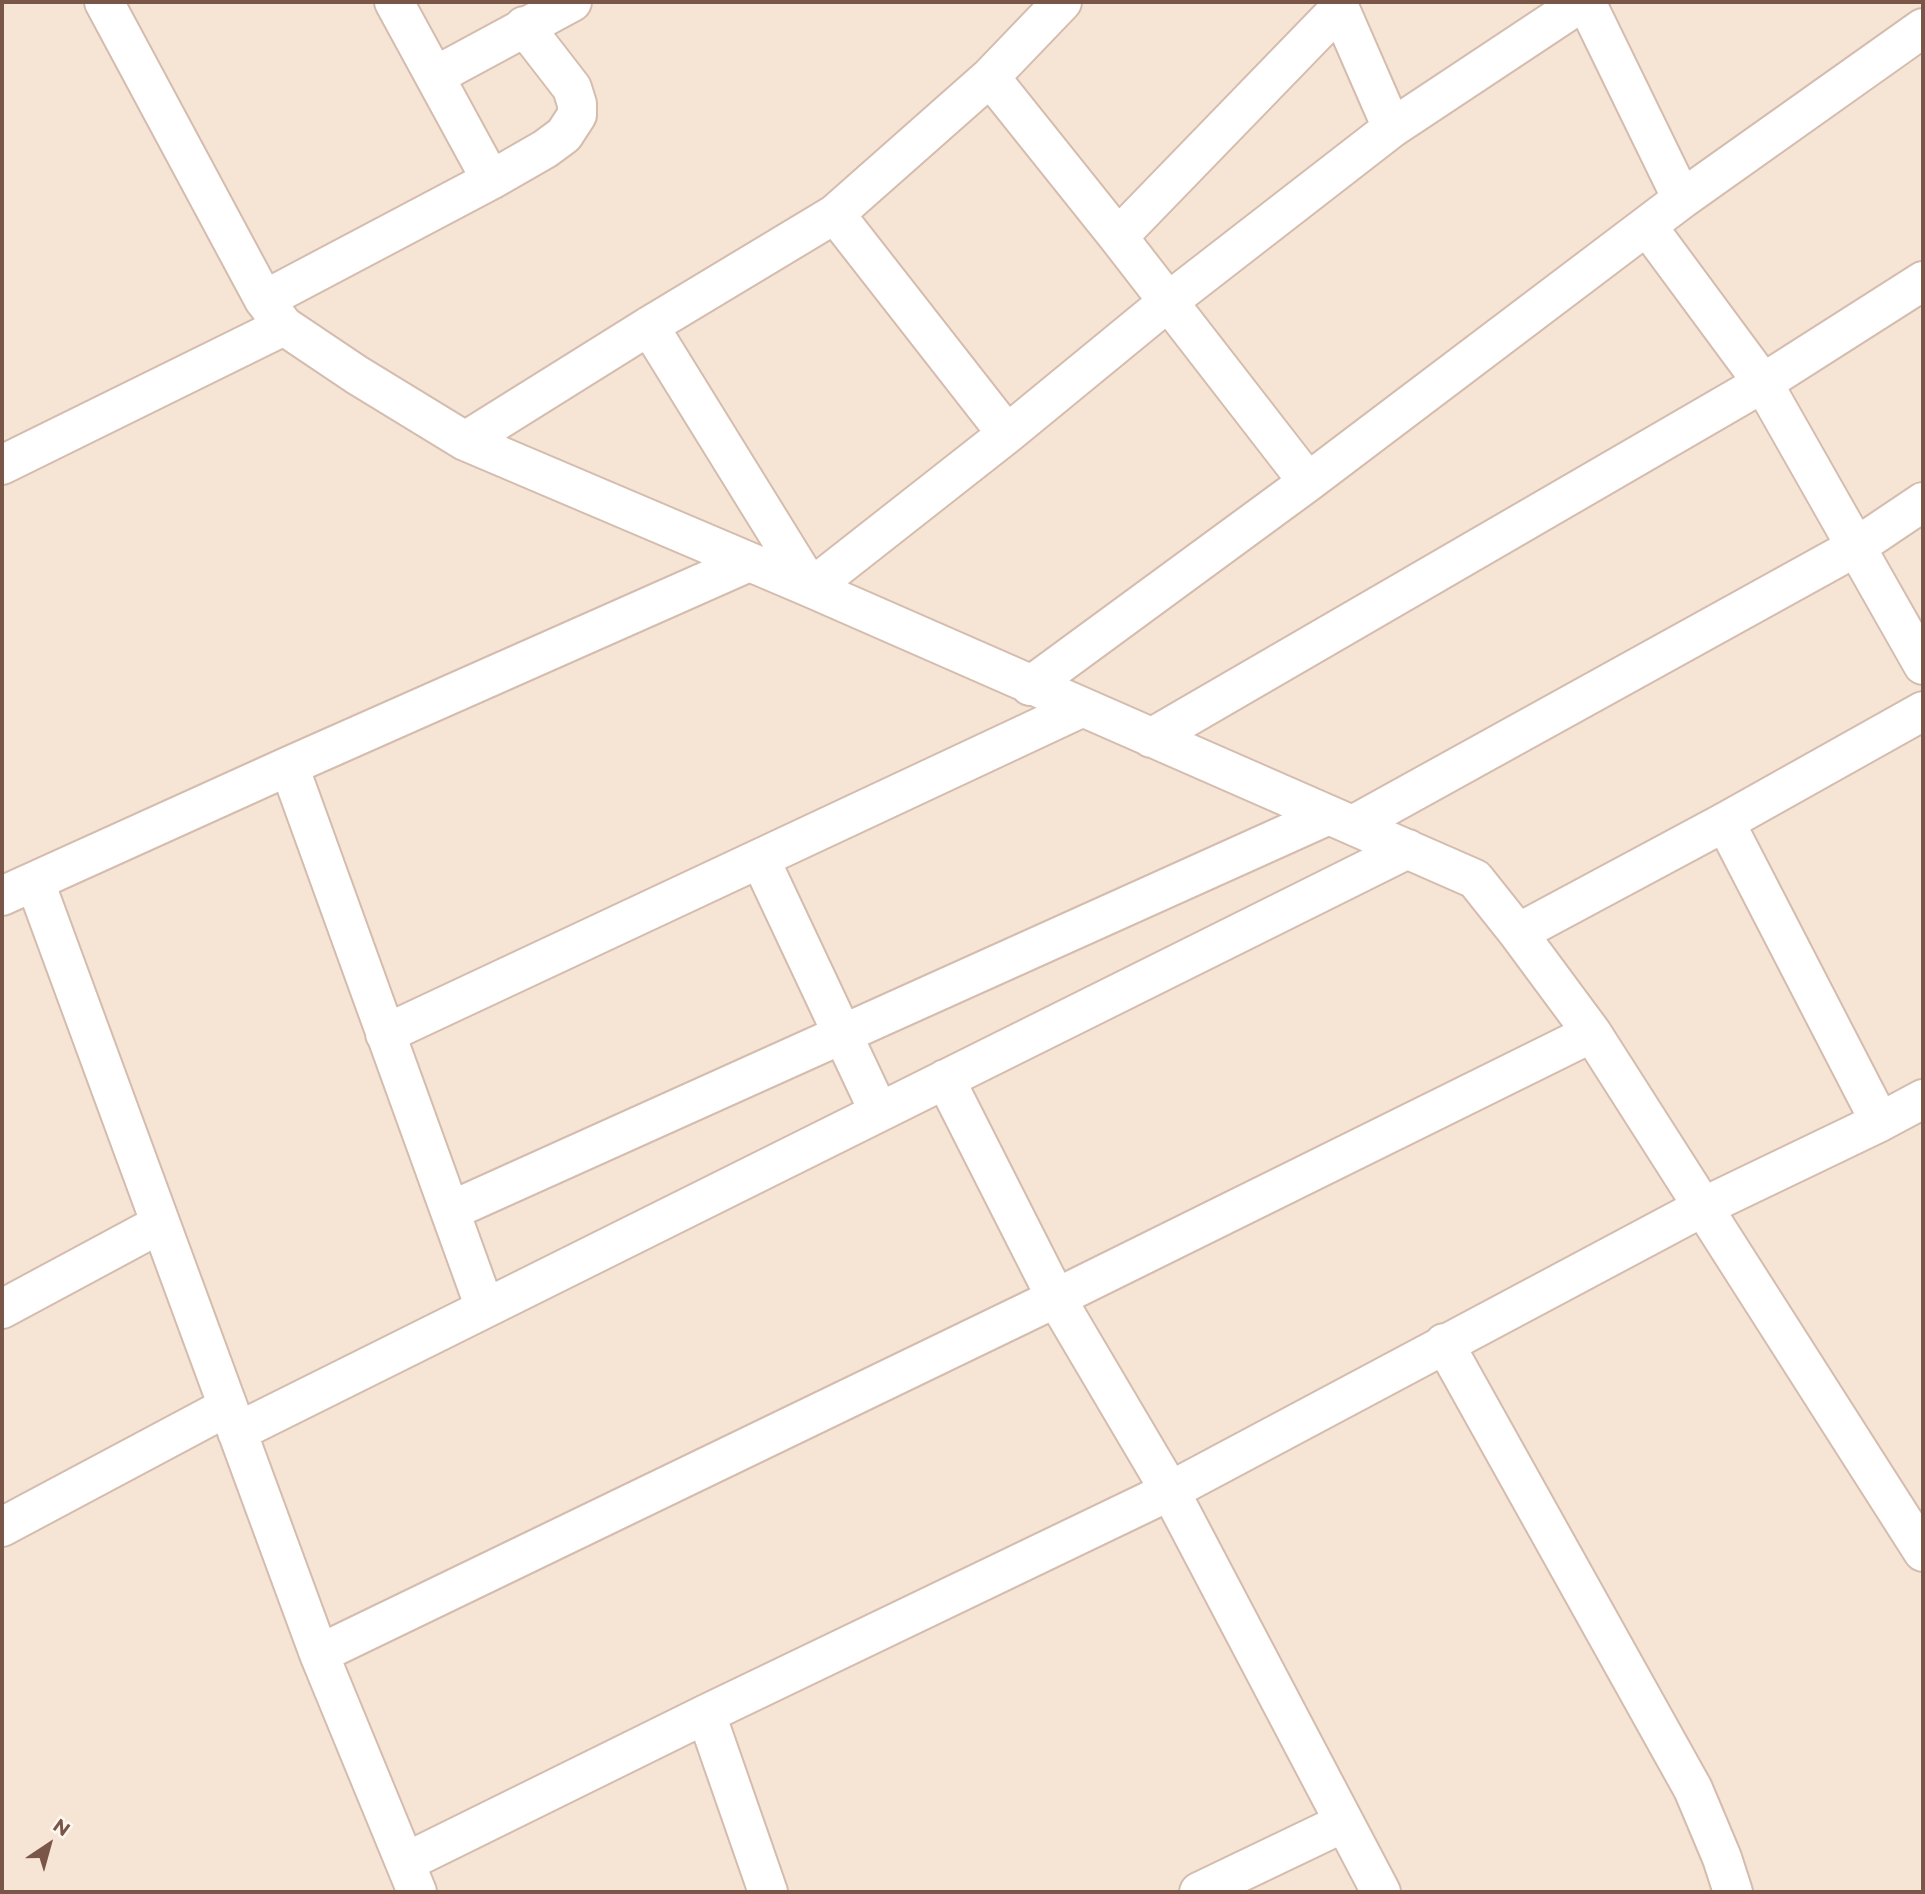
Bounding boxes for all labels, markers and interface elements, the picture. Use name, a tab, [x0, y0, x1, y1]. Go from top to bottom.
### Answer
north arrow	[14, 1810, 84, 1880]
text: N	[49, 1814, 75, 1841]

